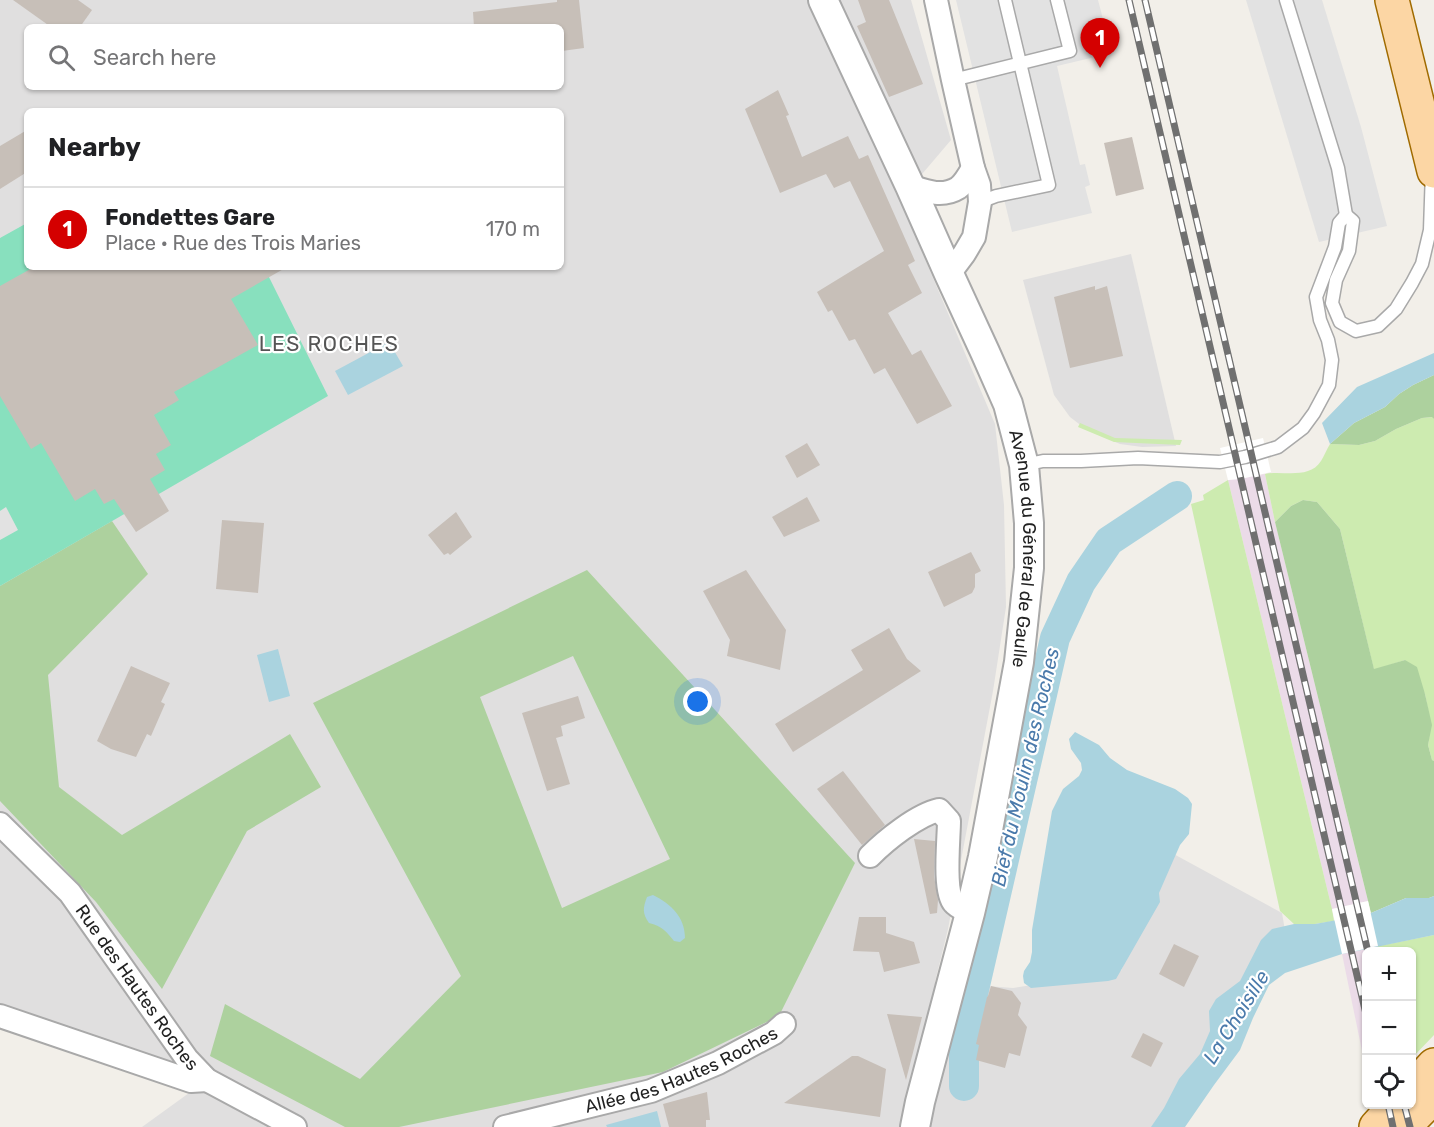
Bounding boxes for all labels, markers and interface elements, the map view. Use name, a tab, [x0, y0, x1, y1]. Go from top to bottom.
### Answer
pin: 1	[1080, 19, 1120, 68]
search box	[24, 24, 564, 90]
icon: search	[45, 41, 78, 74]
text: Search here	[93, 44, 216, 71]
text: Nearby	[48, 132, 141, 163]
text: Fondettes Gare	[105, 204, 275, 231]
text: 1	[63, 217, 72, 241]
text: 170 m	[486, 217, 540, 241]
text: Place · Rue des Trois Maries	[105, 231, 361, 255]
district label: LES ROCHES	[259, 331, 399, 356]
street label: Avenue du Général de Gaulle	[1004, 427, 1040, 669]
water label: Bief du Moulin des Roches	[986, 645, 1064, 889]
your location	[683, 687, 712, 716]
street label: Rue des Hautes Roches	[71, 900, 203, 1075]
map controls	[1362, 947, 1416, 1109]
button: +	[1362, 947, 1416, 1001]
water label: La Choisille	[1198, 966, 1274, 1068]
button: −	[1362, 1001, 1416, 1055]
street label: Allée des Hautes Roches	[583, 1022, 782, 1118]
button: locate	[1362, 1055, 1416, 1109]

